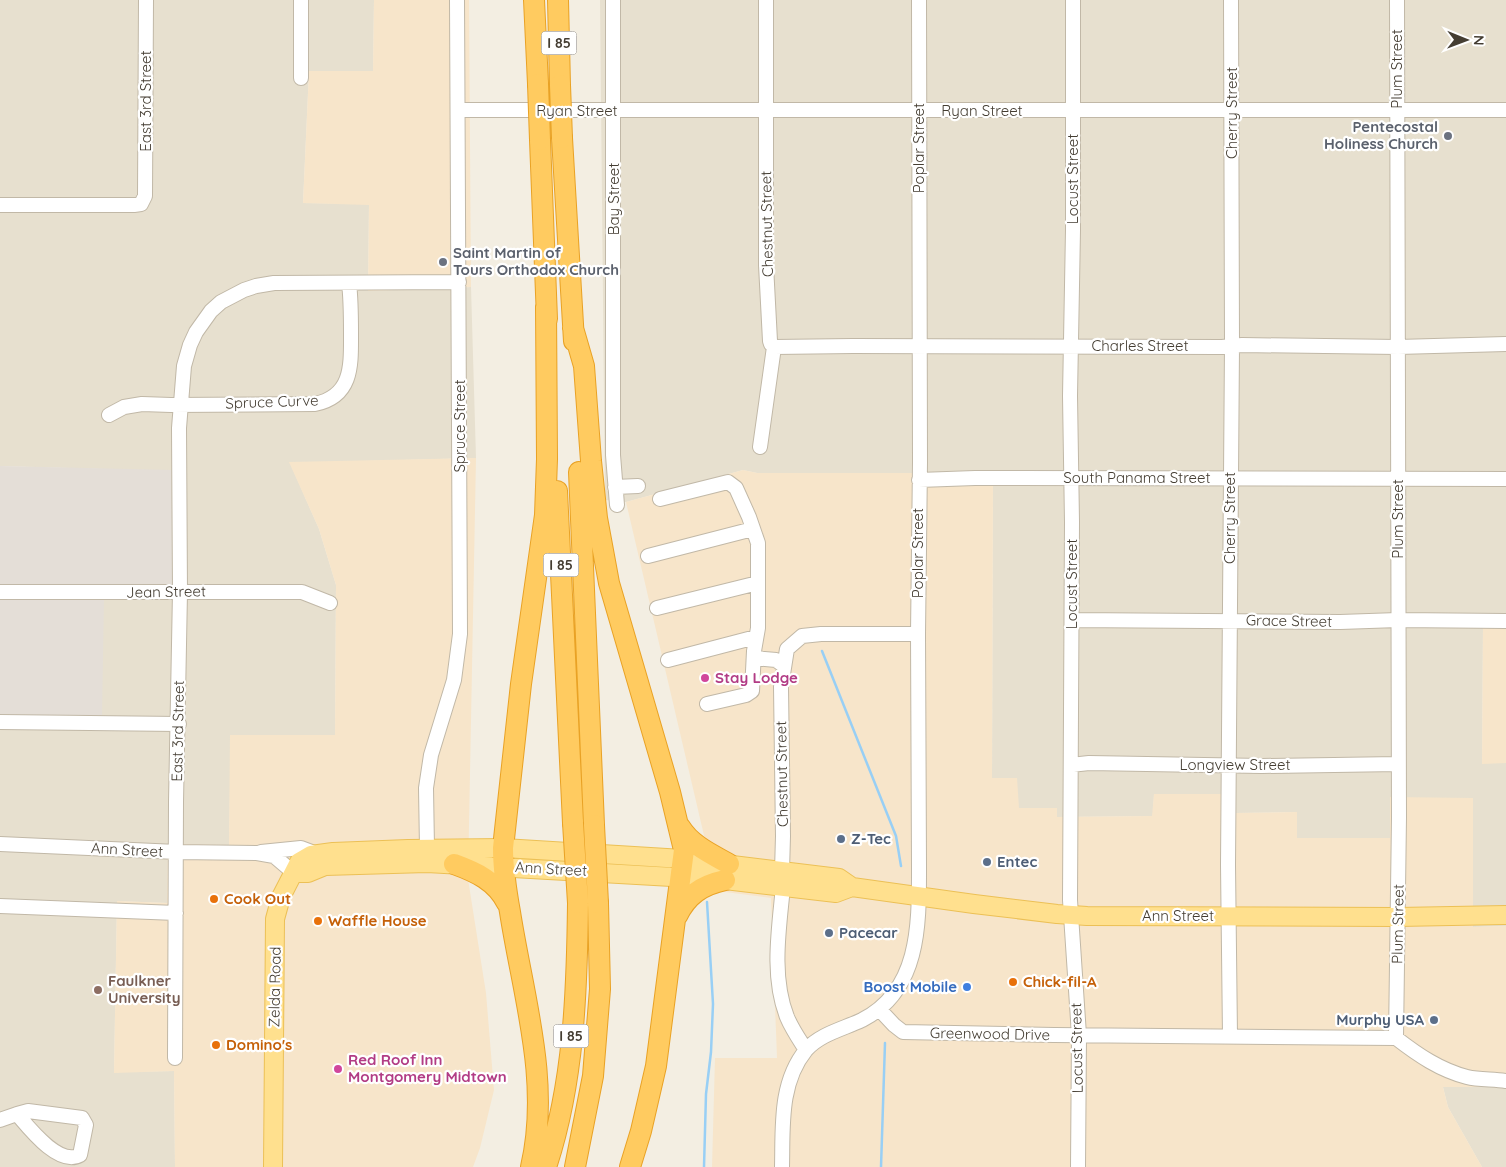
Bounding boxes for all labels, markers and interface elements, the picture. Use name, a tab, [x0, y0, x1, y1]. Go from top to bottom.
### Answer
north arrow	[1441, 15, 1491, 65]
street label: Plum Street	[1387, 29, 1406, 109]
road number: I 85	[542, 32, 576, 54]
text: N	[1470, 35, 1488, 46]
street label: East 3rd Street	[136, 50, 155, 152]
street label: Cherry Street	[1222, 67, 1241, 159]
street label: Ryan Street	[536, 101, 618, 120]
street label: Ryan Street	[941, 101, 1023, 120]
street label: Poplar Street	[909, 103, 928, 193]
place label: Pentecostal Holiness Church	[1324, 117, 1438, 153]
marker: Pentecostal Holiness Church	[1442, 130, 1454, 142]
street label: Locust Street	[1063, 134, 1082, 224]
street label: Bay Street	[604, 163, 623, 235]
street label: Chestnut Street	[756, 171, 777, 277]
place label: Saint Martin of Tours Orthodox Church	[453, 243, 619, 279]
marker: Saint Martin of Tours Orthodox Church	[437, 256, 449, 268]
street label: Charles Street	[1091, 336, 1189, 355]
street label: Spruce Street	[450, 379, 469, 473]
street label: Spruce Curve	[225, 390, 319, 413]
street label: South Panama Street	[1063, 468, 1211, 487]
street label: Cherry Street	[1220, 472, 1239, 564]
street label: Plum Street	[1388, 479, 1407, 559]
street label: Poplar Street	[908, 508, 927, 598]
street label: Locust Street	[1062, 539, 1081, 629]
road number: I 85	[544, 554, 578, 576]
street label: Jean Street	[126, 581, 206, 602]
street label: Grace Street	[1246, 610, 1332, 631]
place label: Stay Lodge	[715, 668, 798, 687]
marker: Stay Lodge	[699, 672, 711, 684]
street label: East 3rd Street	[167, 680, 188, 782]
street label: Chestnut Street	[771, 721, 792, 827]
street label: Longview Street	[1179, 755, 1291, 774]
place label: Z-Tec	[851, 829, 891, 848]
marker: Z-Tec	[835, 833, 847, 845]
street label: Ann Street	[91, 838, 164, 861]
place label: Entec	[997, 852, 1037, 871]
marker: Entec	[981, 856, 993, 868]
street label: Ann Street	[515, 857, 588, 880]
street label: Plum Street	[1387, 884, 1408, 964]
place label: Cook Out	[224, 889, 291, 908]
marker: Cook Out	[208, 893, 220, 905]
street label: Ann Street	[1142, 906, 1214, 925]
place label: Waffle House	[328, 911, 427, 930]
marker: Waffle House	[312, 915, 324, 927]
place label: Pacecar	[839, 923, 898, 942]
marker: Pacecar	[823, 927, 835, 939]
street label: Zelda Road	[264, 946, 285, 1028]
place label: Faulkner University	[108, 971, 180, 1007]
place label: Chick-fil-A	[1023, 972, 1097, 991]
marker: Chick-fil-A	[1007, 976, 1019, 988]
place label: Boost Mobile	[864, 977, 957, 996]
marker: Boost Mobile	[961, 981, 973, 993]
marker: Faulkner University	[92, 984, 104, 996]
street label: Locust Street	[1066, 1003, 1087, 1093]
place label: Murphy USA	[1336, 1010, 1424, 1029]
marker: Murphy USA	[1428, 1014, 1440, 1026]
street label: Greenwood Drive	[930, 1023, 1050, 1044]
road number: I 85	[554, 1024, 588, 1048]
place label: Domino's	[226, 1035, 292, 1054]
marker: Domino's	[210, 1039, 222, 1051]
place label: Red Roof Inn Montgomery Midtown	[348, 1050, 507, 1086]
marker: Red Roof Inn Montgomery Midtown	[332, 1063, 344, 1075]

